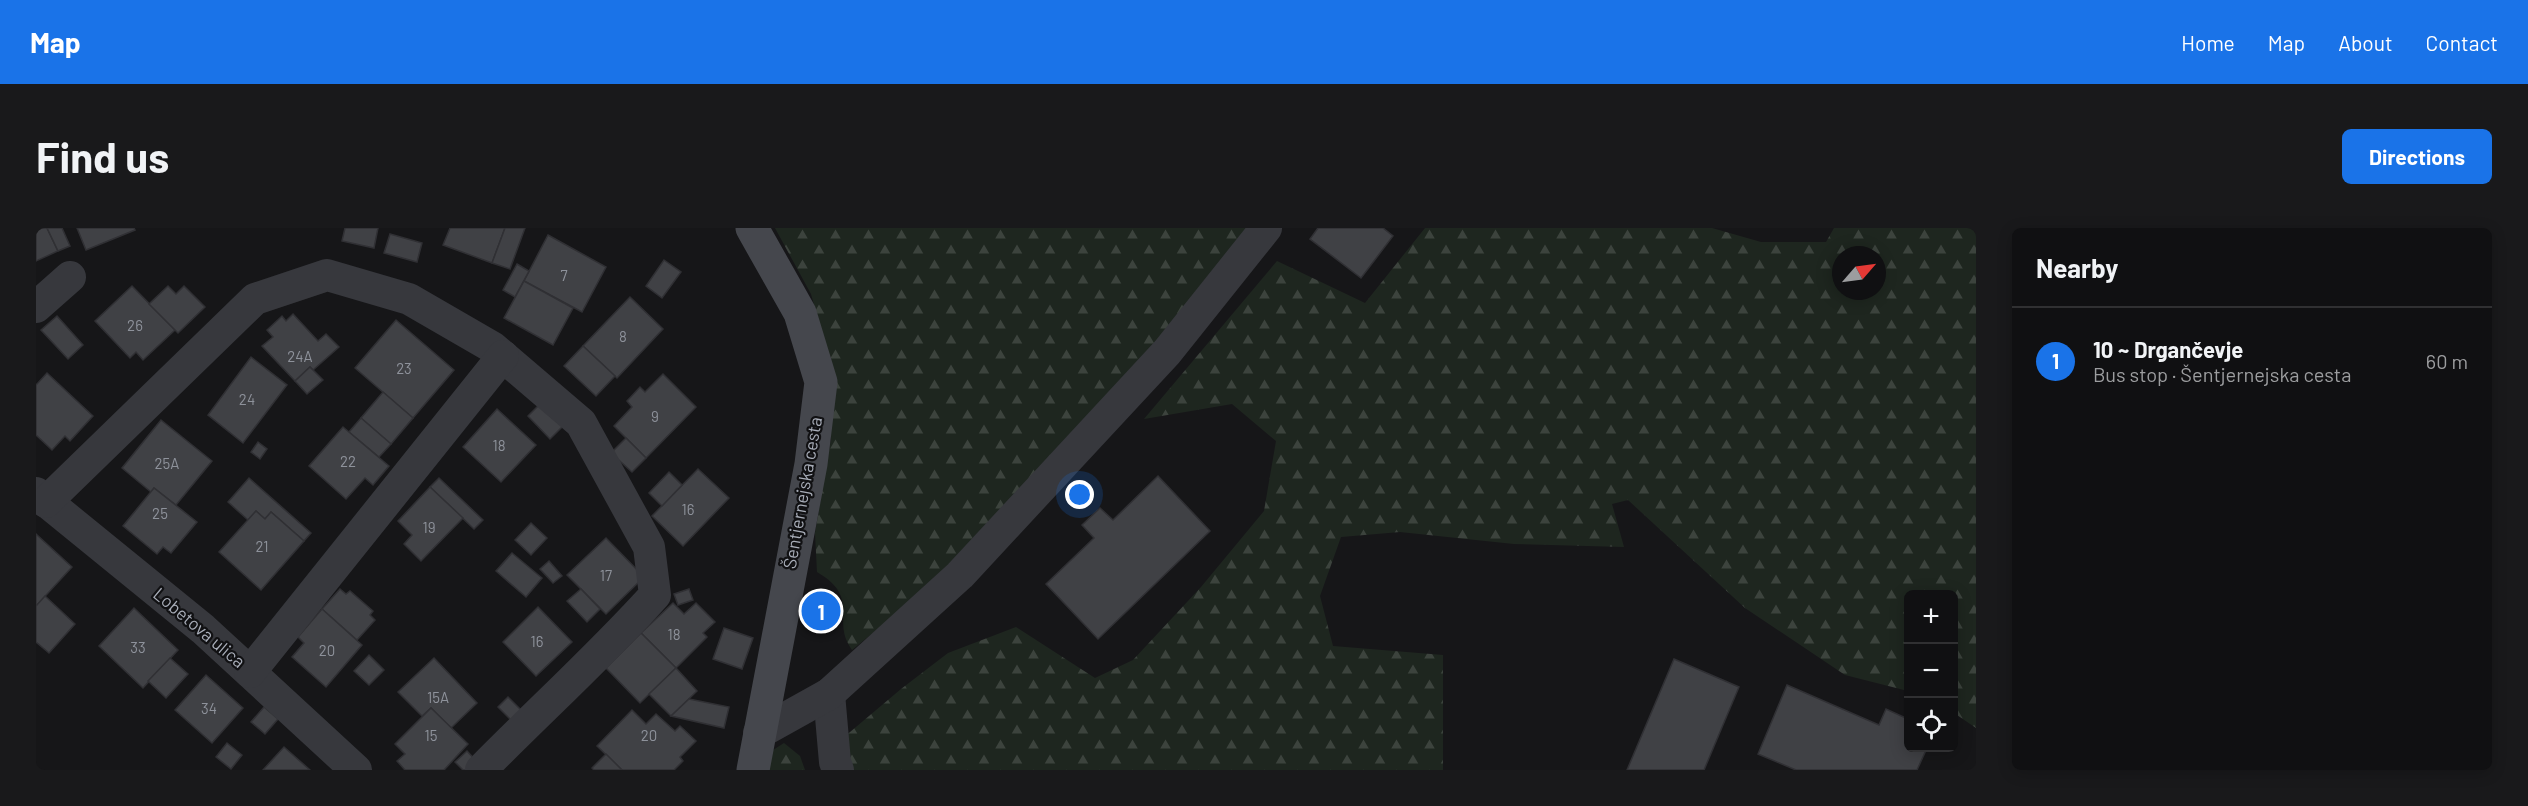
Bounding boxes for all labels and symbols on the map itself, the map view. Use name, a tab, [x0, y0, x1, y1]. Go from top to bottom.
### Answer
north arrow	[1832, 246, 1886, 300]
house number: 7	[560, 266, 568, 284]
house number: 26	[127, 316, 143, 334]
house number: 8	[619, 327, 627, 345]
house number: 24A	[287, 347, 313, 365]
house number: 23	[396, 359, 412, 377]
house number: 24	[239, 390, 255, 408]
house number: 9	[651, 407, 659, 425]
street label: Šentjernejska cesta	[778, 415, 826, 571]
house number: 18	[492, 436, 506, 454]
house number: 22	[340, 452, 356, 470]
house number: 25A	[155, 454, 179, 472]
your location	[1065, 480, 1094, 509]
house number: 16	[682, 500, 694, 518]
house number: 25	[152, 504, 168, 522]
house number: 19	[422, 518, 436, 536]
house number: 21	[255, 537, 269, 555]
house number: 17	[600, 566, 612, 584]
street label: Lobetova ulica	[149, 582, 250, 672]
pin: 1	[802, 588, 840, 634]
house number: 18	[667, 625, 681, 643]
house number: 16	[531, 632, 543, 650]
house number: 33	[130, 638, 146, 656]
house number: 20	[319, 641, 335, 659]
house number: 15A	[427, 688, 449, 706]
house number: 34	[201, 699, 217, 717]
house number: 15	[425, 726, 437, 744]
house number: 20	[641, 726, 657, 744]

